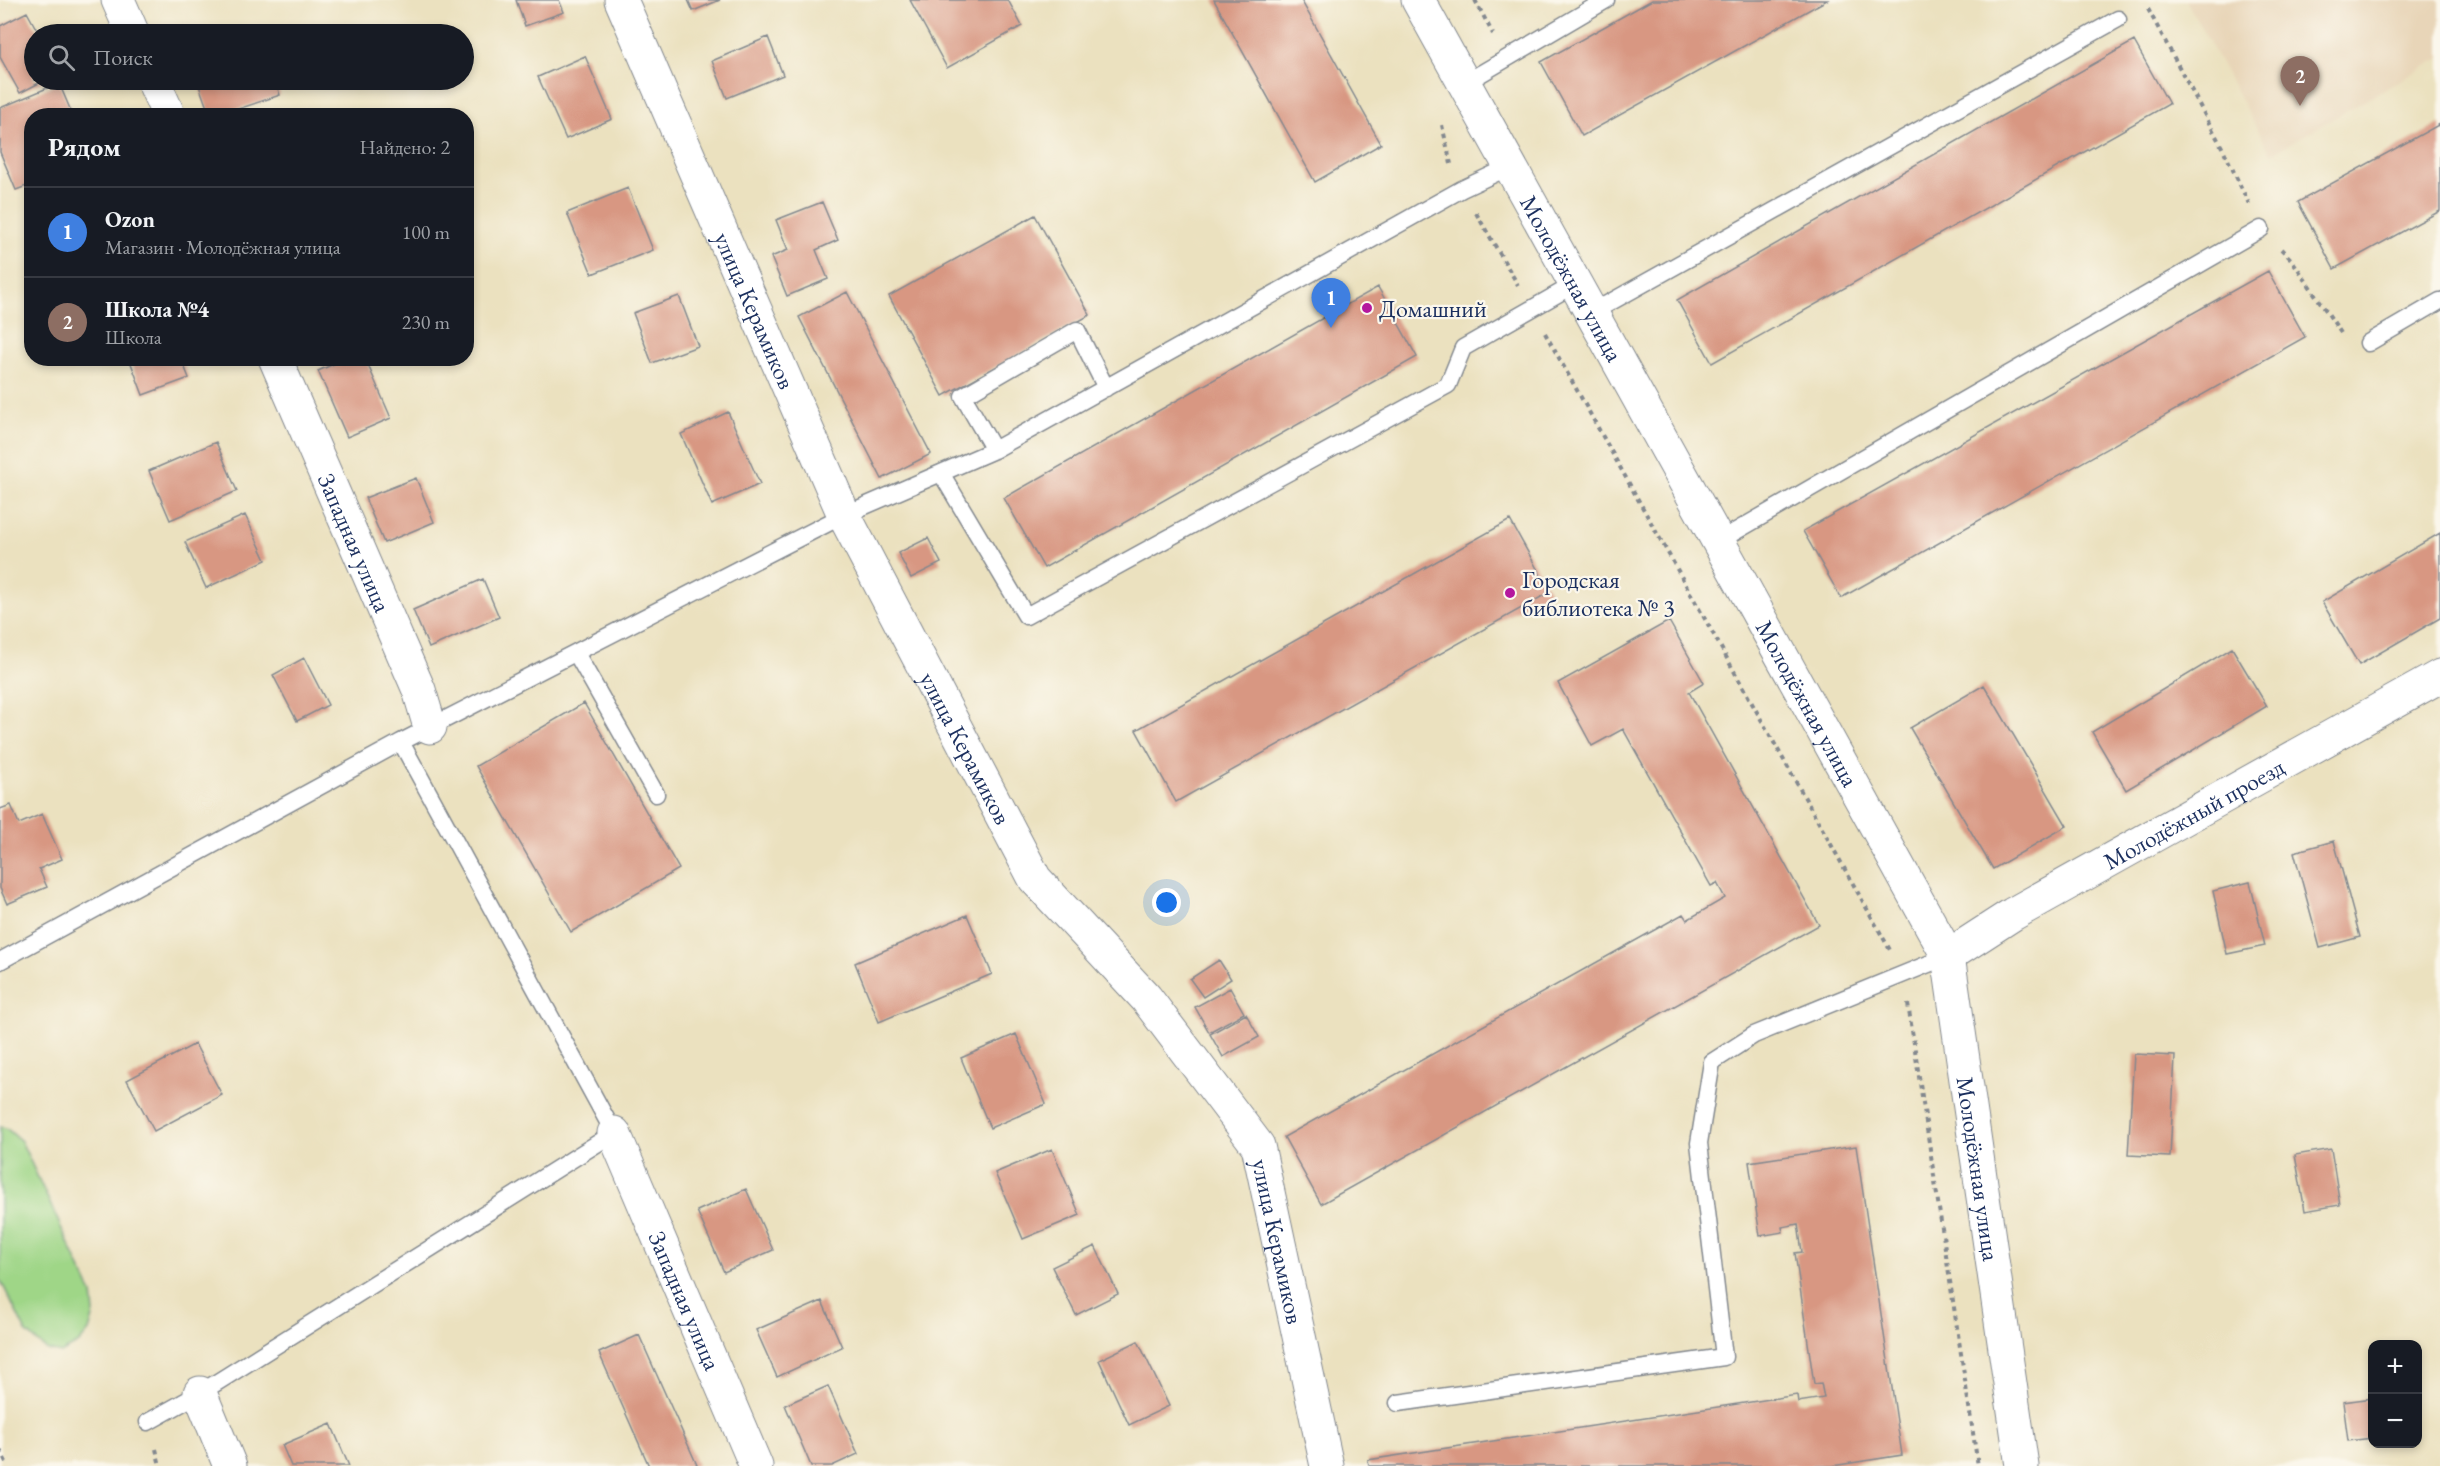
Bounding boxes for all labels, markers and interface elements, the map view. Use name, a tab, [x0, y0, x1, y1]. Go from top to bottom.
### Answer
search box	[24, 24, 474, 90]
icon: search	[45, 41, 78, 74]
text: Поиск	[93, 43, 153, 72]
pin: 2	[2280, 57, 2320, 106]
text: Рядом	[48, 130, 121, 164]
text: Найдено: 2	[359, 134, 450, 160]
street label: Молодёжная улица	[1514, 189, 1631, 367]
text: Ozon	[105, 205, 155, 234]
text: 1	[62, 219, 73, 245]
text: 100 m	[402, 219, 450, 245]
street label: улица Керамиков	[708, 227, 803, 393]
text: Магазин · Молодёжная улица	[105, 234, 341, 260]
pin: 1	[1312, 278, 1350, 328]
place label: Домашний	[1379, 293, 1487, 324]
text: Школа №4	[105, 295, 209, 324]
marker: Домашний	[1360, 301, 1374, 315]
text: 2	[62, 309, 73, 335]
text: 230 m	[402, 309, 450, 335]
text: Школа	[105, 324, 162, 350]
street label: Западная улица	[311, 468, 399, 617]
place label: Городская библиотека № 3	[1522, 564, 1675, 623]
marker: Городская библиотека № 3	[1503, 586, 1517, 600]
street label: Молодёжная улица	[1749, 614, 1867, 792]
street label: улица Керамиков	[913, 666, 1019, 829]
street label: Молодёжный проезд	[2098, 751, 2289, 876]
your location	[1152, 888, 1181, 917]
street label: Молодёжная улица	[1950, 1075, 2008, 1263]
street label: улица Керамиков	[1246, 1156, 1311, 1327]
street label: Западная улица	[642, 1226, 729, 1375]
map controls	[2368, 1340, 2422, 1448]
button: +	[2368, 1340, 2422, 1394]
button: −	[2368, 1394, 2422, 1448]

